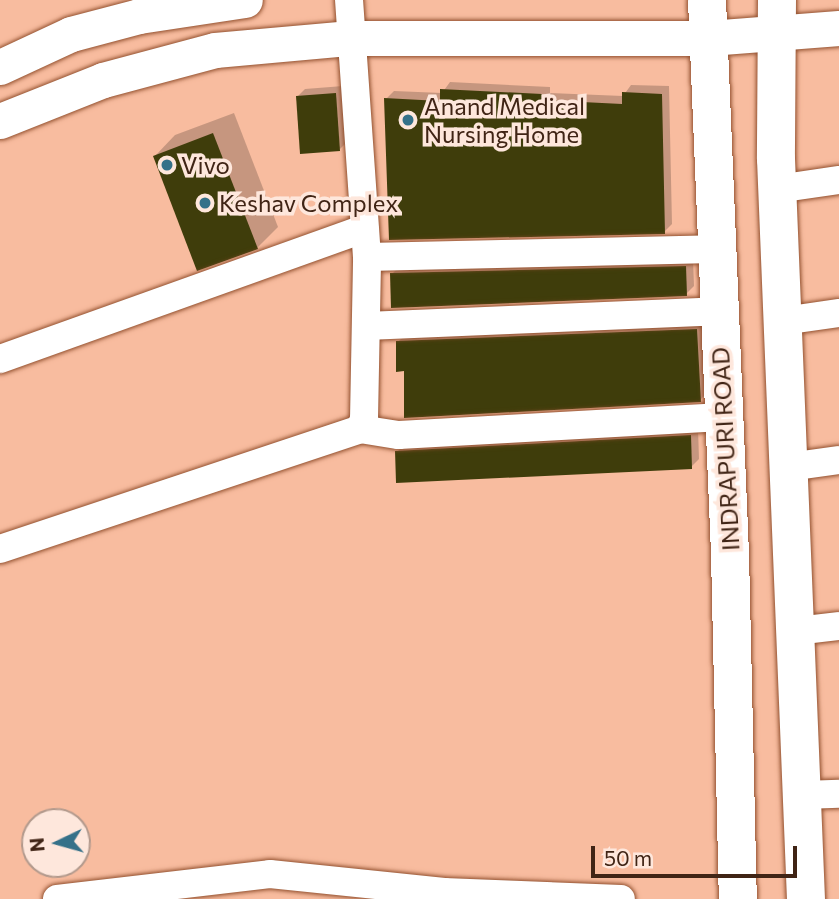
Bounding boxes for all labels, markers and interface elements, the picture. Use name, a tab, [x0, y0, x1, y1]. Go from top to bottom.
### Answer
place label: Anand Medical Nursing Home	[424, 92, 585, 148]
marker: Anand Medical Nursing Home	[398, 110, 418, 130]
place label: Vivo	[181, 151, 230, 179]
marker: Vivo	[159, 157, 175, 173]
place label: Keshav Complex	[219, 189, 398, 217]
marker: Keshav Complex	[197, 195, 213, 211]
street label: INDRAPURI ROAD	[705, 346, 745, 552]
north arrow	[21, 808, 91, 878]
scale bar	[594, 832, 800, 876]
text: N	[24, 837, 49, 853]
text: 50 m	[604, 845, 652, 870]

